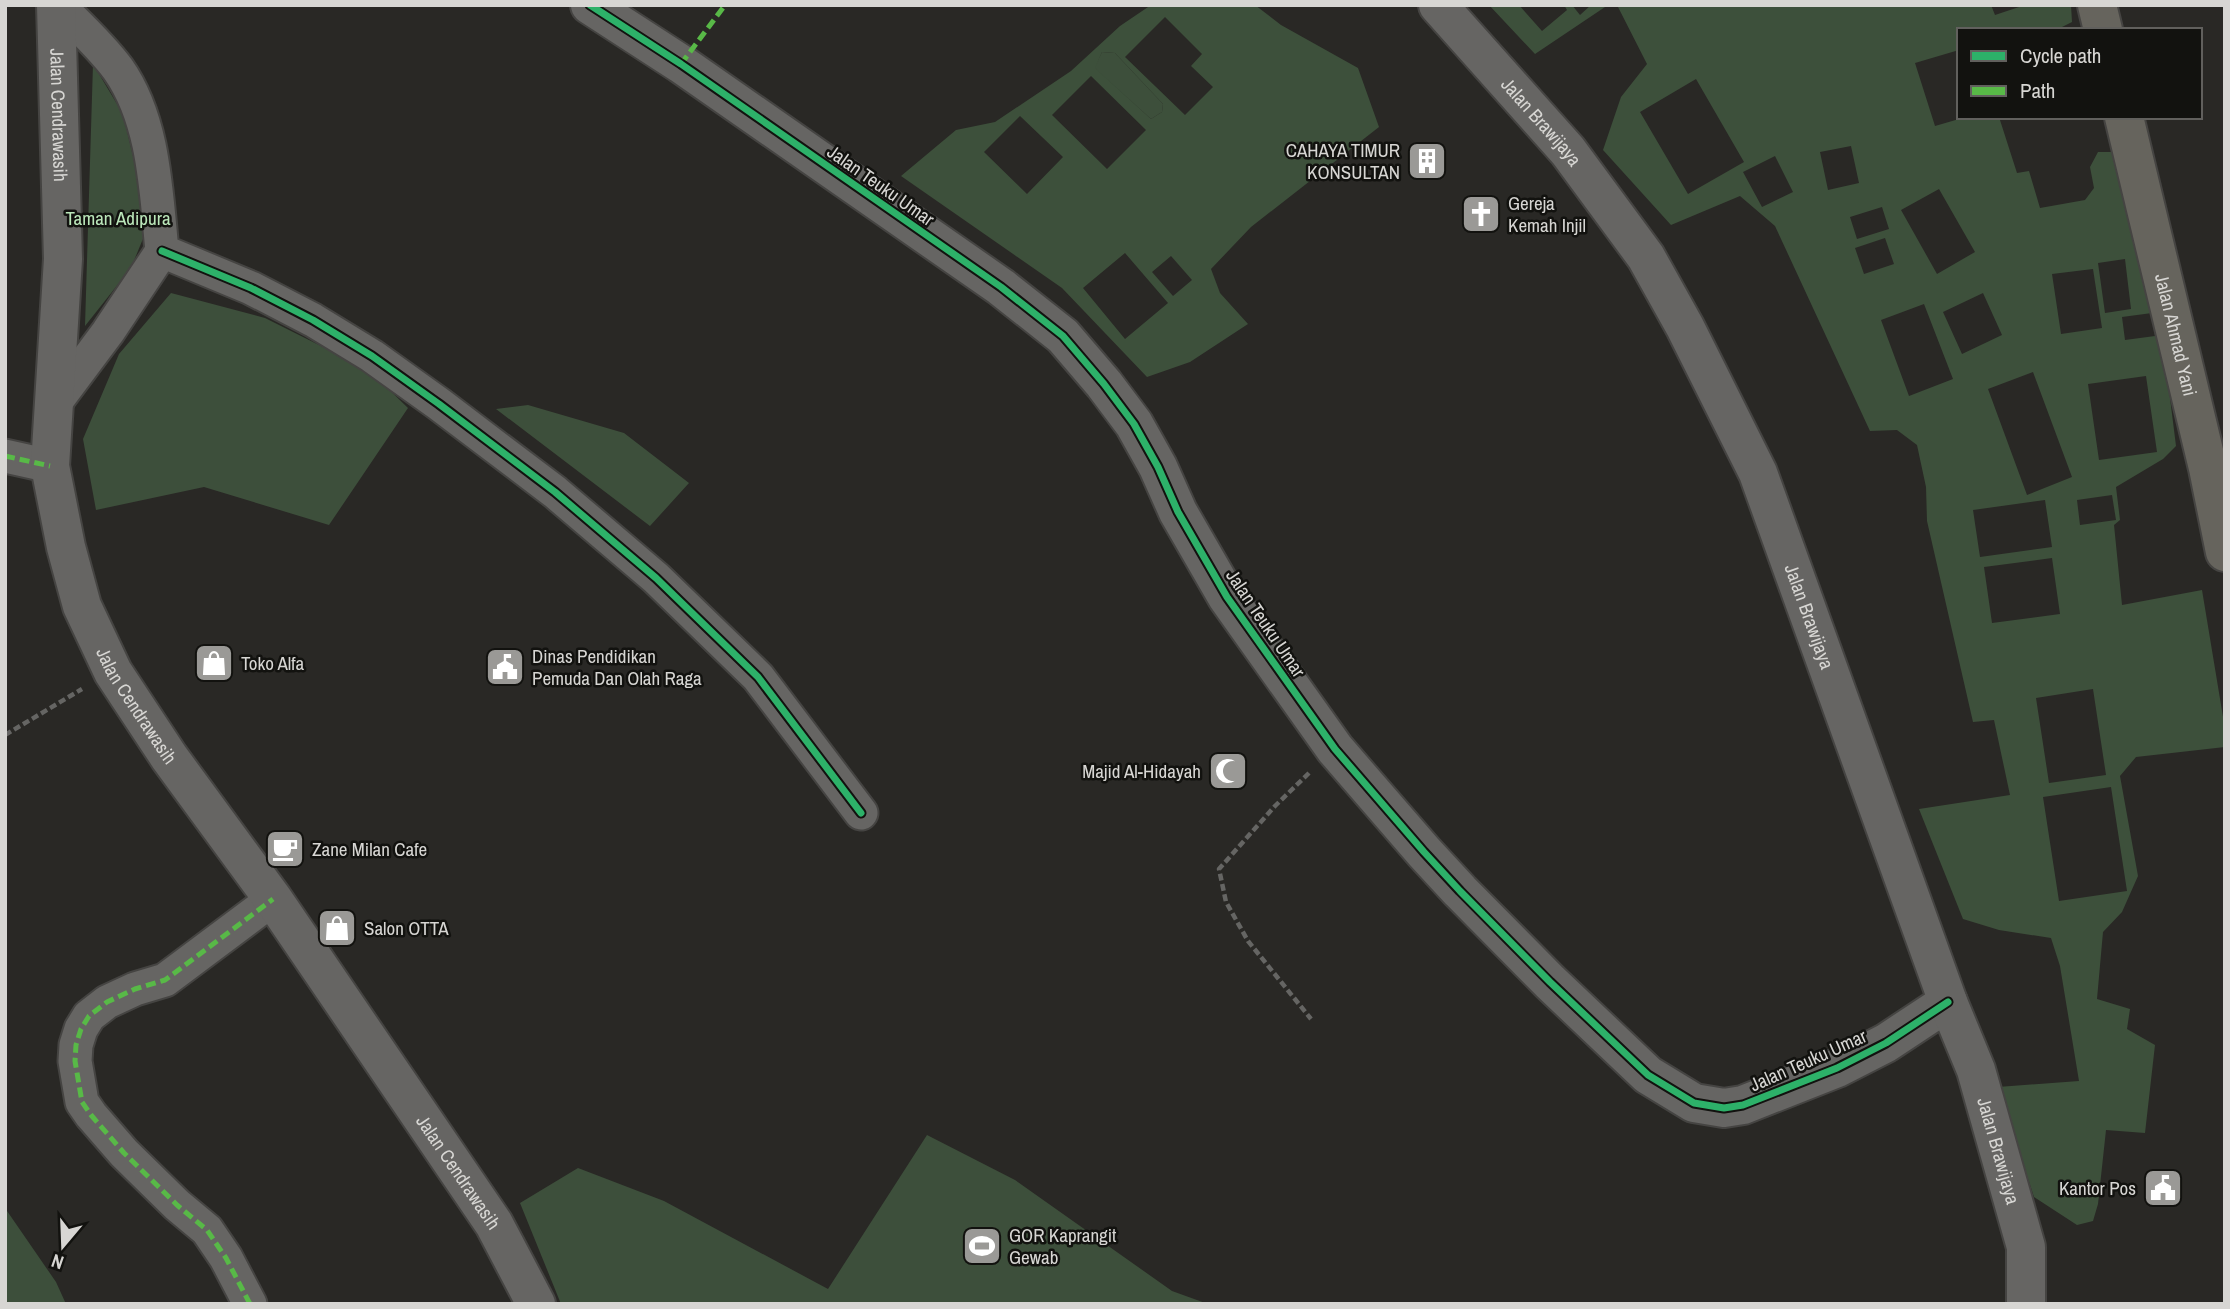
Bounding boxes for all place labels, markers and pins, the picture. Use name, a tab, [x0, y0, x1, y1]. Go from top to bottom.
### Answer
place label: CAHAYA TIMUR KONSULTAN	[1286, 137, 1400, 185]
building icon: CAHAYA TIMUR KONSULTAN	[1406, 140, 1448, 182]
place label: Gereja Kemah Injil	[1508, 190, 1586, 238]
church icon: Gereja Kemah Injil	[1460, 193, 1502, 235]
shop icon: Toko Alfa	[193, 642, 235, 684]
place label: Dinas Pendidikan Pemuda Dan Olah Raga	[532, 643, 702, 691]
public building icon: Dinas Pendidikan Pemuda Dan Olah Raga	[484, 646, 526, 688]
place label: Toko Alfa	[241, 650, 305, 676]
mosque icon: Majid Al-Hidayah	[1207, 750, 1249, 792]
place label: Majid Al-Hidayah	[1082, 758, 1201, 784]
cafe icon: Zane Milan Cafe	[264, 828, 306, 870]
place label: Zane Milan Cafe	[312, 836, 427, 862]
shop icon: Salon OTTA	[316, 907, 358, 949]
place label: Salon OTTA	[364, 915, 449, 941]
public building icon: Kantor Pos	[2142, 1167, 2184, 1209]
place label: Kantor Pos	[2059, 1175, 2136, 1201]
place label: GOR Kaprangit Gewab	[1009, 1222, 1117, 1270]
sports icon: GOR Kaprangit Gewab	[961, 1225, 1003, 1267]

